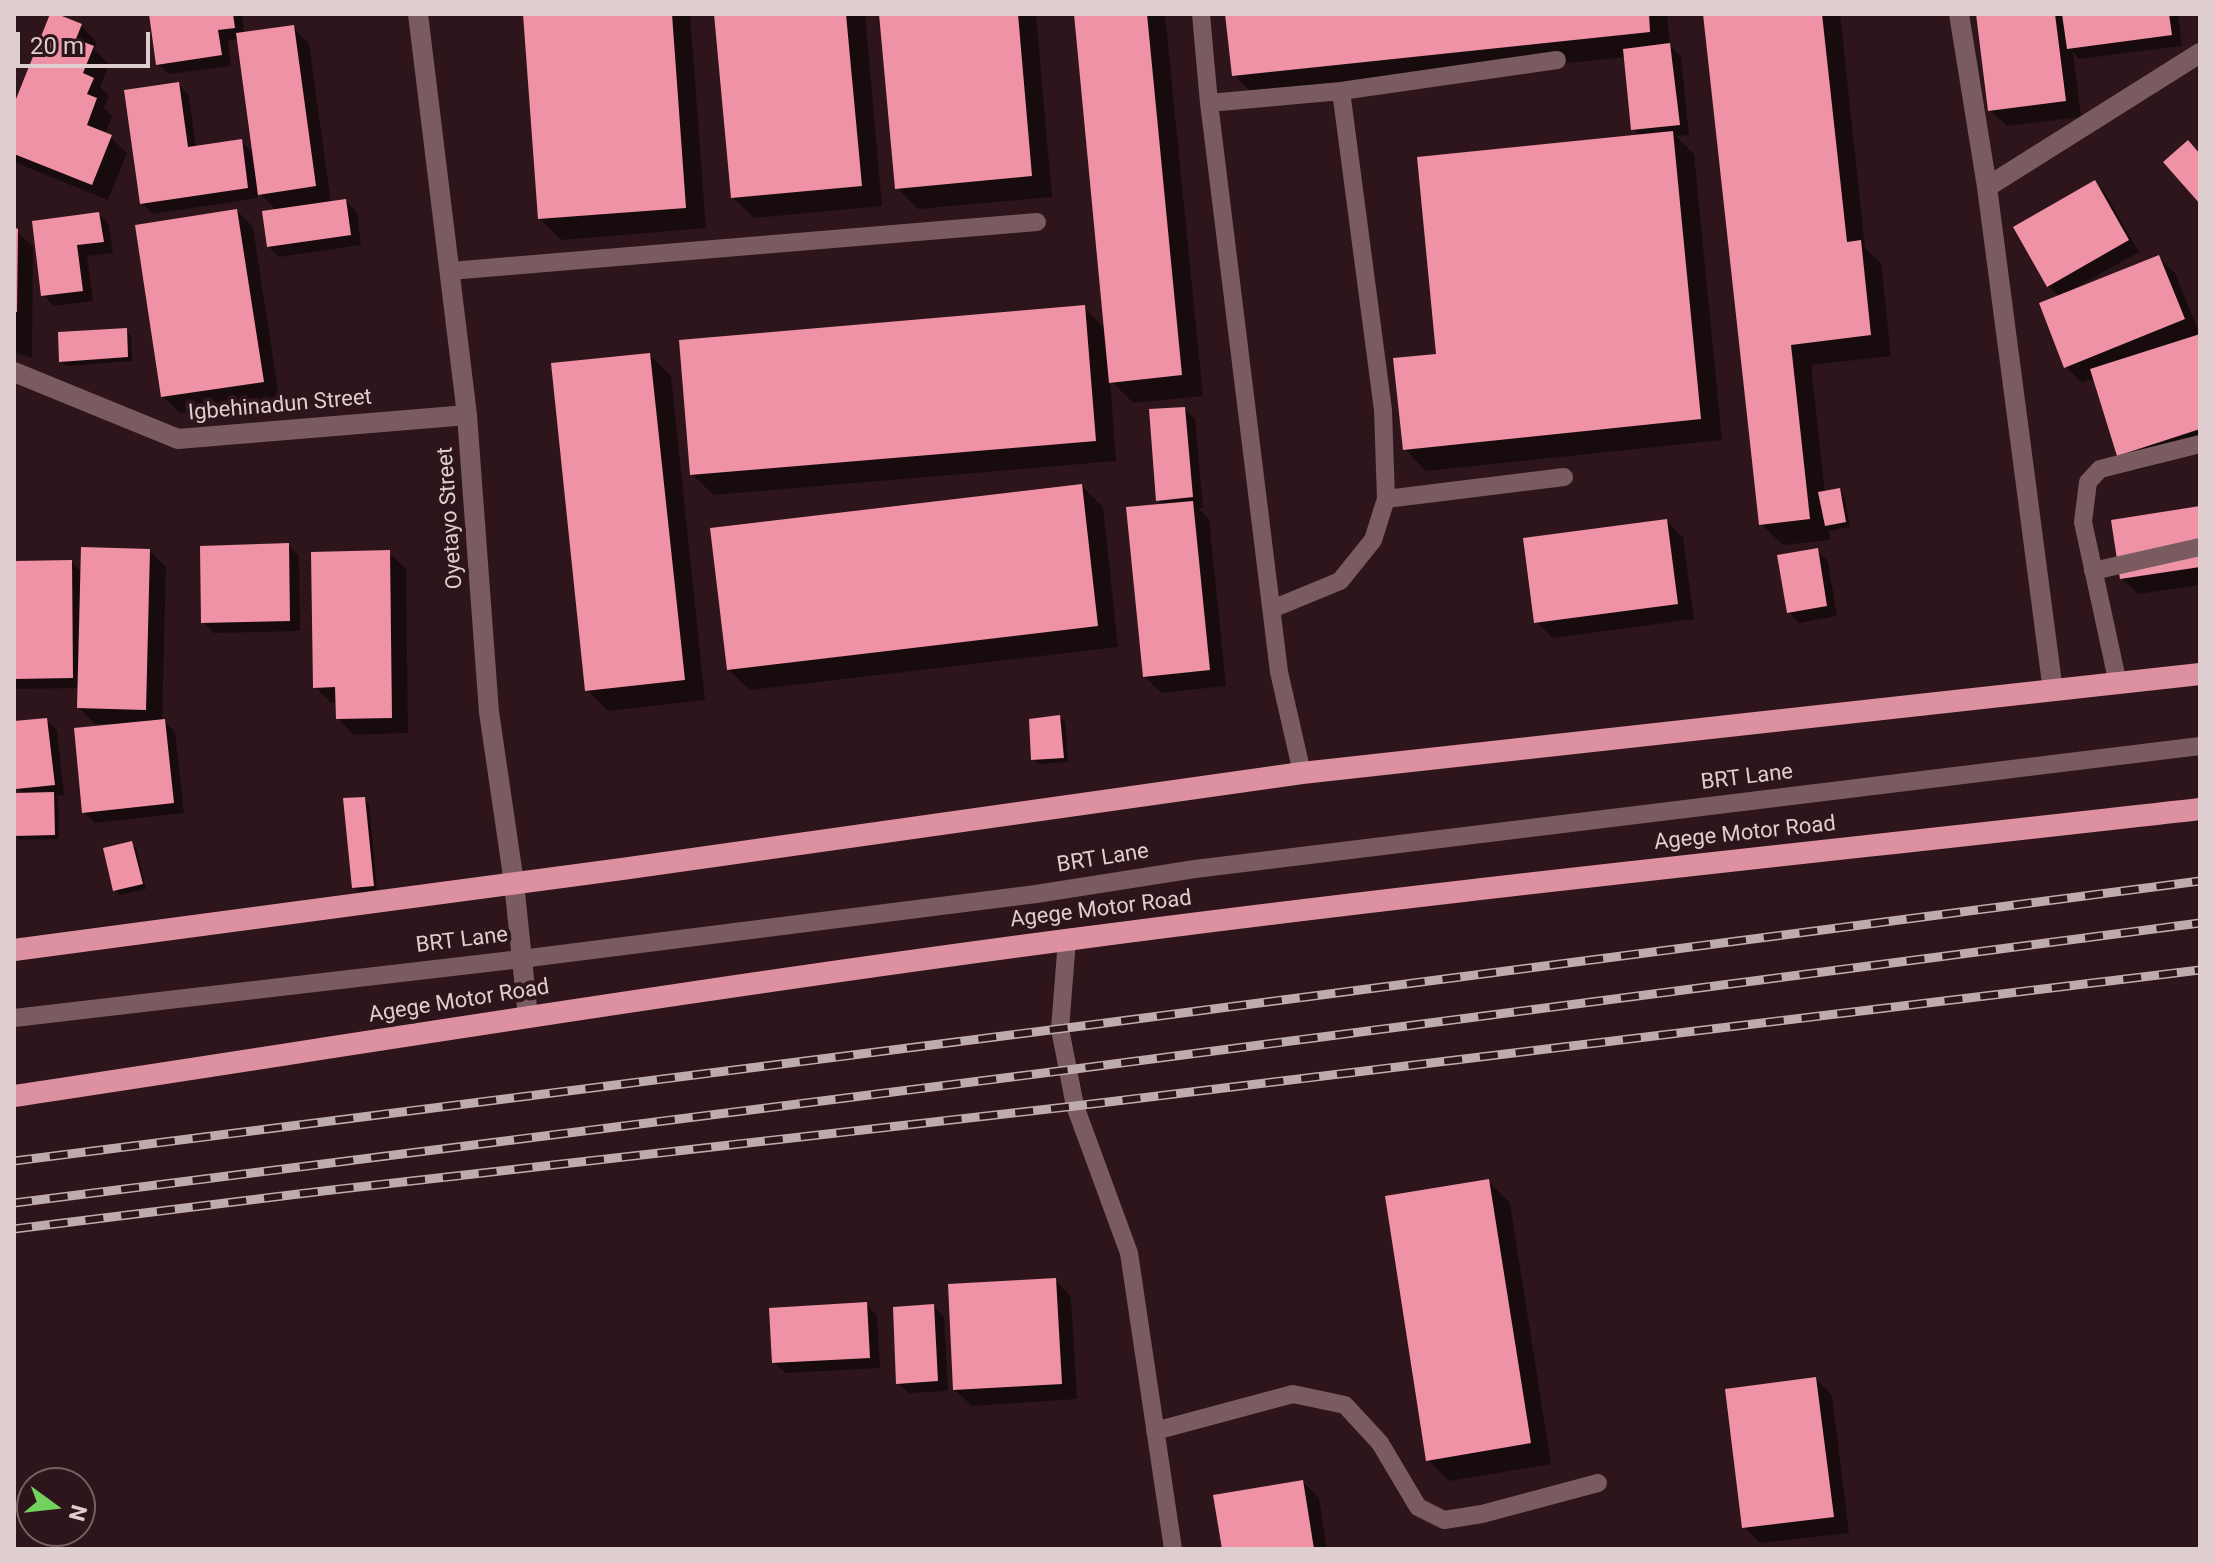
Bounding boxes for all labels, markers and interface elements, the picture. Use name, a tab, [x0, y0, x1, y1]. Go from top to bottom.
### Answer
scale bar	[20, 16, 154, 66]
text: 20 m	[30, 32, 84, 60]
street label: Igbehinadun Street	[187, 385, 373, 427]
street label: Oyetayo Street	[433, 446, 469, 590]
street label: BRT Lane	[1699, 759, 1795, 797]
street label: Agege Motor Road	[1653, 811, 1837, 857]
street label: BRT Lane	[1055, 839, 1151, 879]
street label: Agege Motor Road	[1009, 886, 1193, 934]
street label: BRT Lane	[414, 922, 510, 960]
street label: Agege Motor Road	[367, 975, 551, 1029]
north arrow	[16, 1467, 96, 1547]
text: N	[64, 1502, 92, 1524]

